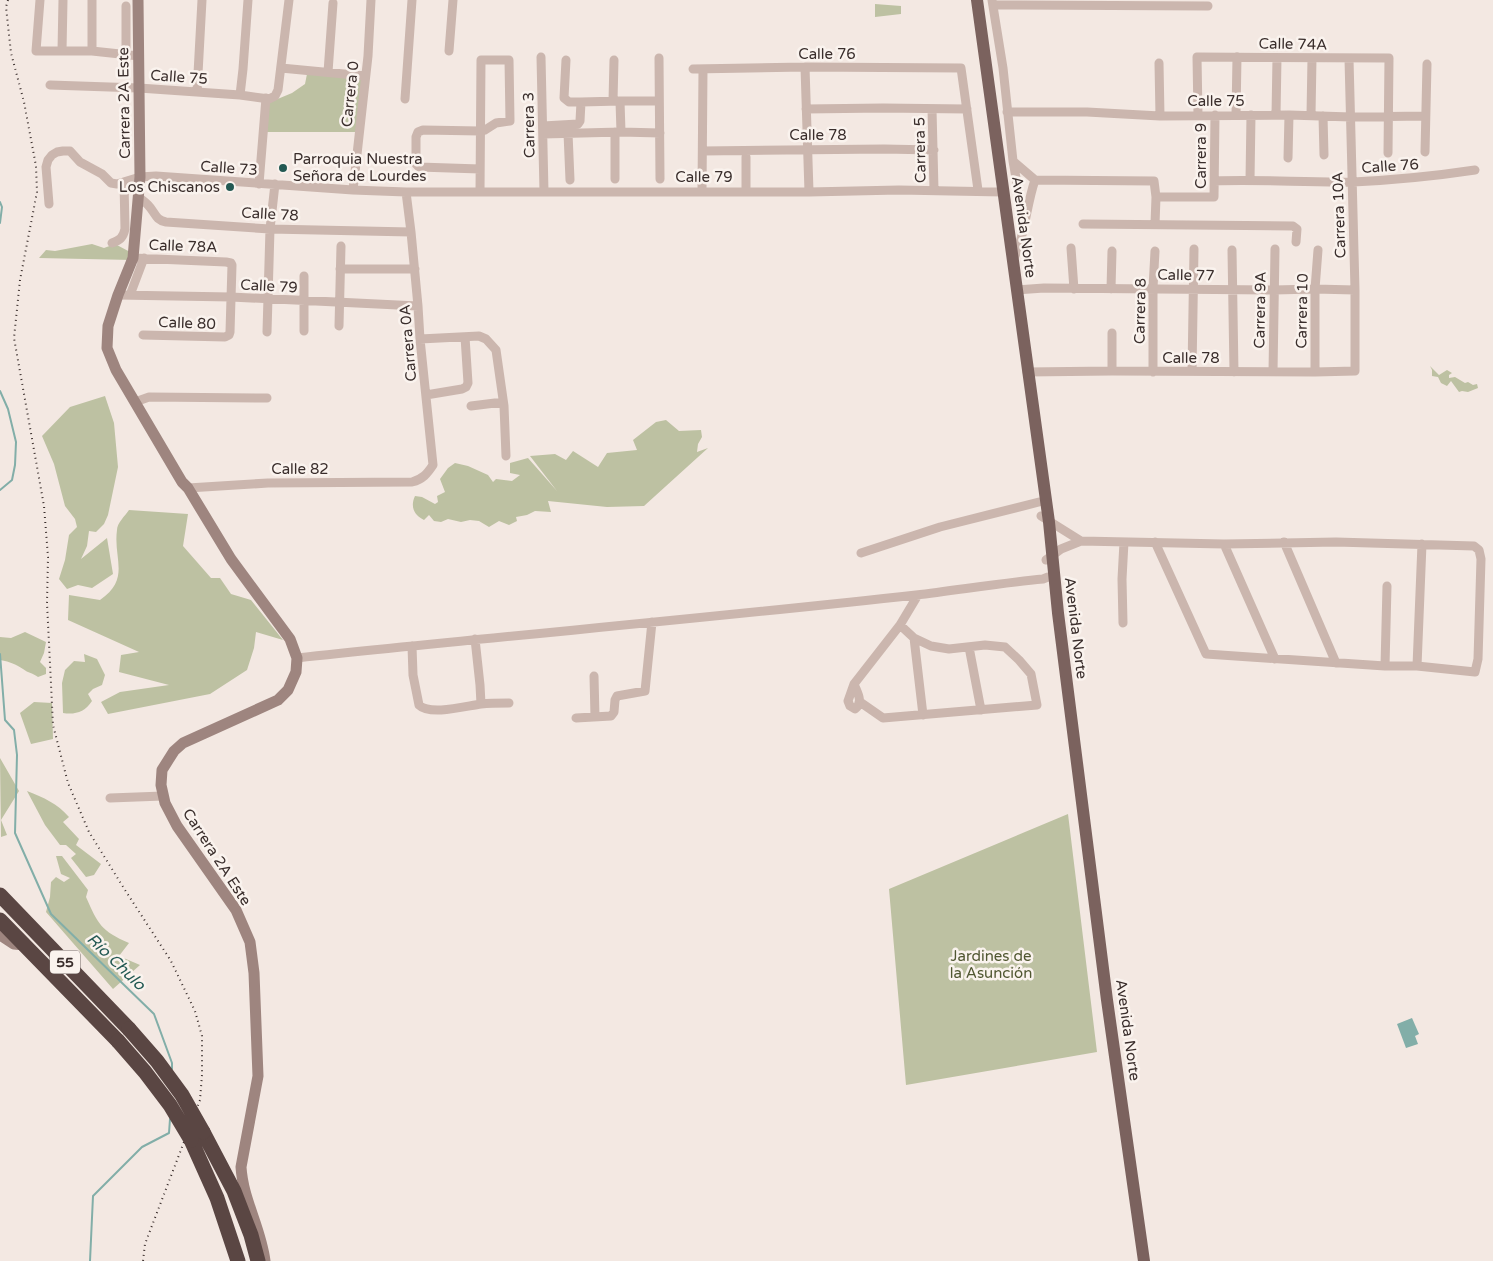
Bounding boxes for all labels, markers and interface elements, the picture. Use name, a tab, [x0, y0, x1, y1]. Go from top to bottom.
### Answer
street label: Calle 74A	[1258, 34, 1328, 54]
street label: Calle 76	[798, 45, 856, 63]
street label: Carrera 2A Este	[114, 47, 134, 159]
street label: Carrera 0	[338, 60, 362, 128]
street label: Calle 75	[150, 66, 208, 88]
street label: Carrera 3	[519, 92, 539, 158]
street label: Calle 75	[1187, 92, 1245, 110]
street label: Carrera 5	[910, 117, 930, 183]
street label: Carrera 9	[1192, 123, 1210, 189]
street label: Calle 78	[789, 126, 847, 144]
place label: Parroquia Nuestra Señora de Lourdes	[293, 150, 427, 185]
street label: Calle 76	[1361, 155, 1419, 177]
street label: Calle 73	[200, 157, 258, 179]
marker: Parroquia Nuestra Señora de Lourdes	[277, 162, 289, 174]
street label: Calle 79	[675, 168, 733, 186]
street label: Carrera 10A	[1328, 171, 1350, 259]
street label: Avenida Norte	[1008, 175, 1040, 279]
place label: Los Chiscanos	[119, 178, 220, 196]
marker: Los Chiscanos	[224, 181, 236, 193]
street label: Calle 78	[241, 204, 299, 224]
street label: Calle 78A	[148, 236, 218, 256]
street label: Calle 77	[1157, 265, 1215, 285]
street label: Carrera 9A	[1250, 271, 1270, 349]
street label: Carrera 10	[1292, 273, 1312, 349]
street label: Calle 79	[240, 276, 298, 296]
street label: Carrera 8	[1130, 278, 1150, 344]
street label: Carrera 0A	[396, 304, 420, 382]
street label: Calle 80	[158, 313, 216, 333]
street label: Calle 78	[1162, 349, 1220, 367]
street label: Calle 82	[271, 460, 329, 478]
street label: Avenida Norte	[1061, 576, 1091, 680]
street label: Carrera 2A Este	[179, 805, 255, 909]
water label: Río Chulo	[83, 929, 150, 996]
park label: Jardines de la Asunción	[950, 947, 1032, 982]
road number: 55	[50, 950, 80, 974]
street label: Avenida Norte	[1112, 978, 1144, 1082]

